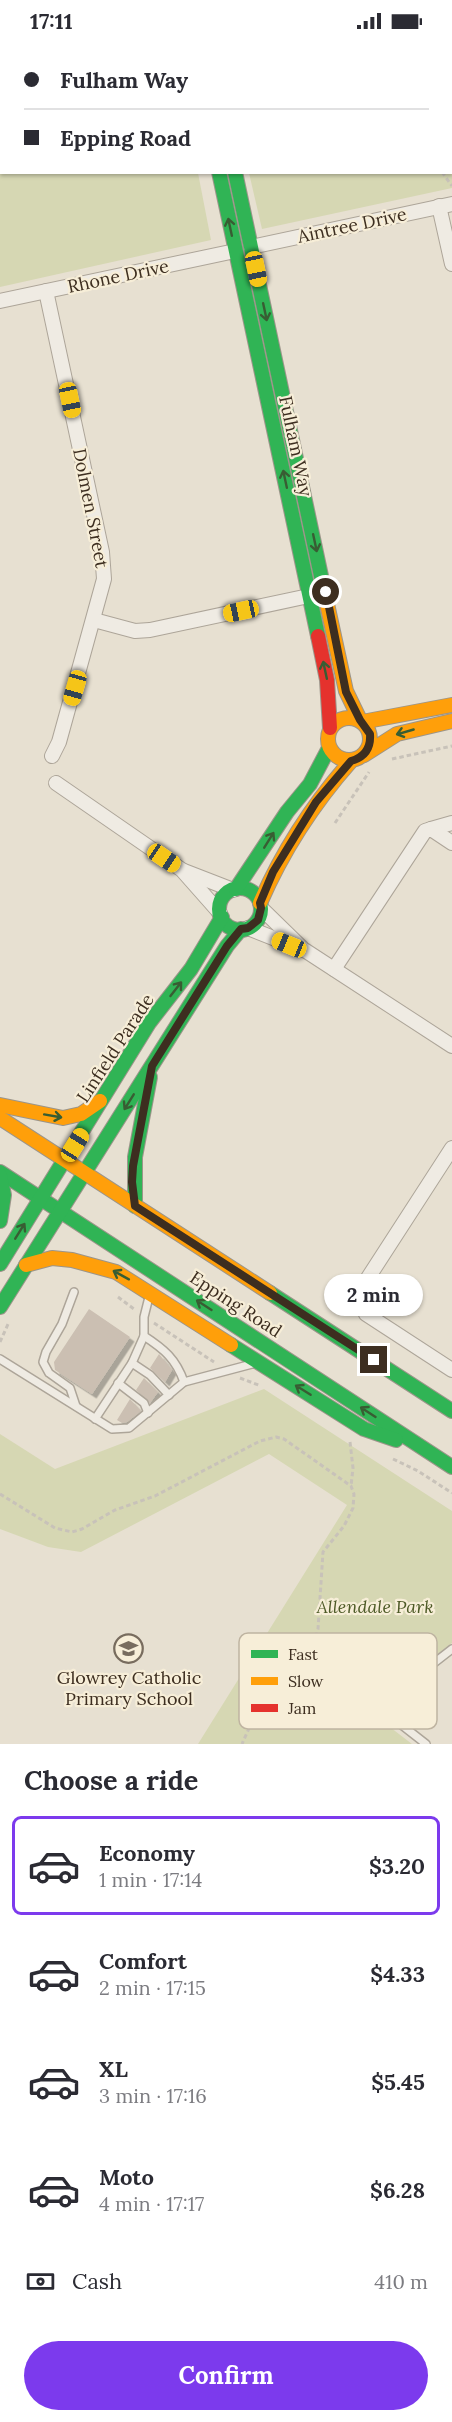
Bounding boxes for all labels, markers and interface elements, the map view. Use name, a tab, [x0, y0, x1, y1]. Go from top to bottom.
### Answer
text: 17:11	[30, 7, 73, 35]
text: Fulham Way	[60, 66, 188, 94]
text: Epping Road	[60, 124, 191, 152]
street label: Aintree Drive	[294, 202, 409, 248]
one-way arrow	[224, 218, 236, 237]
car	[243, 250, 269, 288]
street label: Rhone Drive	[65, 254, 171, 298]
one-way arrow	[260, 302, 271, 321]
car	[57, 381, 83, 419]
street label: Fulham Way	[274, 394, 318, 499]
street label: Dolmen Street	[68, 446, 114, 570]
one-way arrow	[278, 470, 290, 489]
one-way arrow	[310, 534, 322, 553]
route start	[312, 578, 339, 605]
car	[222, 598, 260, 624]
one-way arrow	[319, 661, 330, 680]
car	[61, 668, 89, 708]
one-way arrow	[396, 727, 415, 738]
one-way arrow	[263, 832, 275, 849]
car	[144, 840, 184, 876]
car	[269, 930, 309, 960]
one-way arrow	[170, 981, 183, 997]
street label: Linfield Parade	[71, 989, 159, 1107]
one-way arrow	[123, 1093, 135, 1110]
one-way arrow	[43, 1111, 62, 1122]
car	[58, 1125, 92, 1165]
one-way arrow	[15, 1223, 27, 1240]
street label: Epping Road	[186, 1266, 286, 1342]
one-way arrow	[113, 1269, 130, 1281]
callout: 2 min	[324, 1273, 424, 1315]
text: 2 min	[347, 1282, 400, 1307]
one-way arrow	[196, 1299, 213, 1312]
route end	[360, 1346, 387, 1373]
one-way arrow	[295, 1384, 312, 1397]
one-way arrow	[360, 1406, 377, 1418]
park label: Allendale Park	[315, 1595, 434, 1618]
school or university icon: Glowrey Catholic Primary School	[113, 1632, 145, 1664]
legend	[239, 1633, 437, 1729]
text: Fast	[288, 1644, 319, 1664]
place label: Glowrey Catholic Primary School	[57, 1666, 201, 1710]
text: Slow	[288, 1671, 324, 1691]
text: Jam	[287, 1698, 316, 1718]
text: Choose a ride	[24, 1763, 198, 1797]
icon: car	[27, 1839, 81, 1893]
text: Economy	[99, 1839, 195, 1867]
text: $3.20	[369, 1852, 425, 1880]
text: 1 min · 17:14	[99, 1867, 202, 1892]
icon: car	[27, 1947, 81, 2001]
text: Comfort	[99, 1947, 187, 1975]
text: $4.33	[370, 1960, 425, 1988]
text: 2 min · 17:15	[99, 1975, 206, 2000]
icon: car	[27, 2055, 81, 2109]
text: XL	[99, 2055, 128, 2083]
text: $5.45	[371, 2068, 425, 2096]
text: 3 min · 17:16	[99, 2083, 207, 2108]
icon: car	[27, 2163, 81, 2217]
text: Moto	[99, 2163, 154, 2191]
text: $6.28	[370, 2176, 425, 2204]
text: 4 min · 17:17	[99, 2191, 204, 2216]
icon: cash	[24, 2265, 57, 2298]
text: Cash	[72, 2267, 122, 2295]
text: 410 m	[374, 2269, 428, 2294]
button: Confirm	[24, 2341, 428, 2410]

